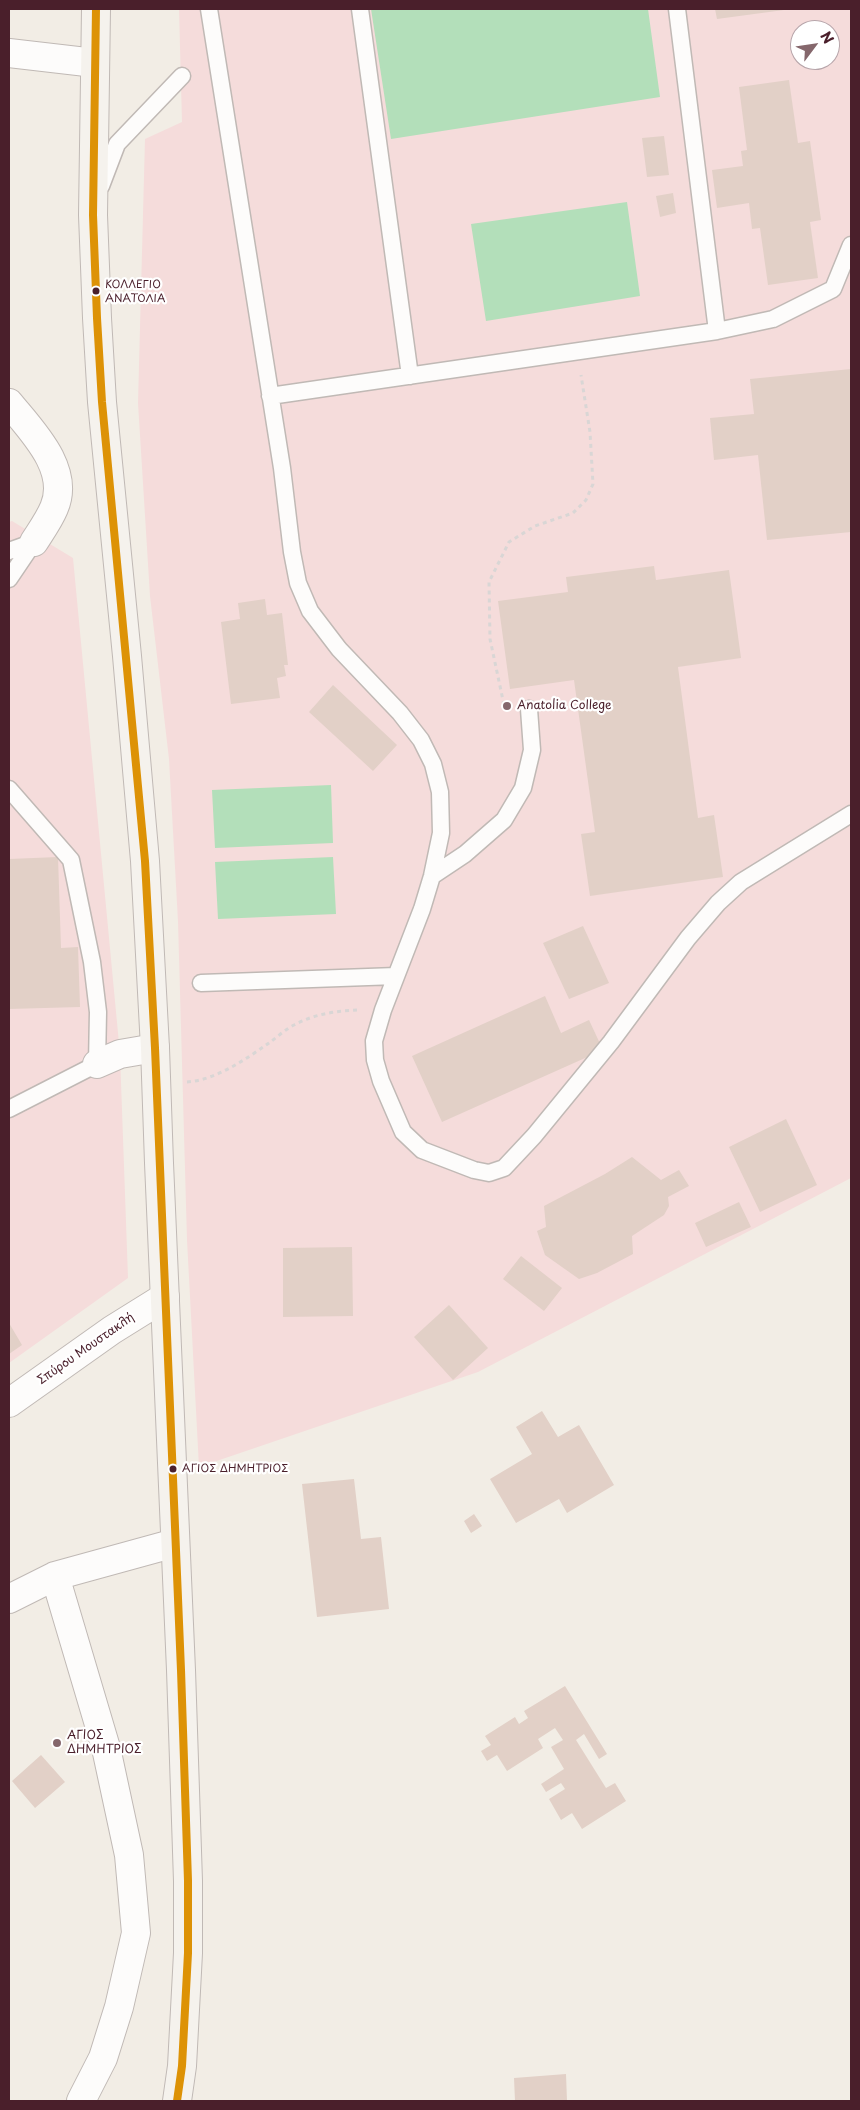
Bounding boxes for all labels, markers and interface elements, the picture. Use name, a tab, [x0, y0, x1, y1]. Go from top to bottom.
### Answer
north arrow	[790, 20, 840, 70]
text: N	[816, 27, 839, 48]
place label: ΚΟΛΛΕΓΙΟ ΑΝΑΤΟΛΙΑ	[105, 278, 165, 304]
marker: ΚΟΛΛΕΓΙΟ ΑΝΑΤΟΛΙΑ	[91, 286, 101, 296]
place label: Anatolia College	[517, 699, 612, 713]
marker: Anatolia College	[501, 700, 513, 712]
street label: Σπύρου Μουστακλή	[35, 1310, 137, 1388]
place label: ΑΓΙΟΣ ΔΗΜΗΤΡΙΟΣ	[182, 1462, 288, 1476]
marker: ΑΓΙΟΣ ΔΗΜΗΤΡΙΟΣ	[168, 1464, 178, 1474]
place label: ΆΓΙΟΣ ΔΗΜΗΤΡΙΟΣ	[67, 1729, 142, 1757]
marker: ΆΓΙΟΣ ΔΗΜΗΤΡΙΟΣ	[51, 1737, 63, 1749]

